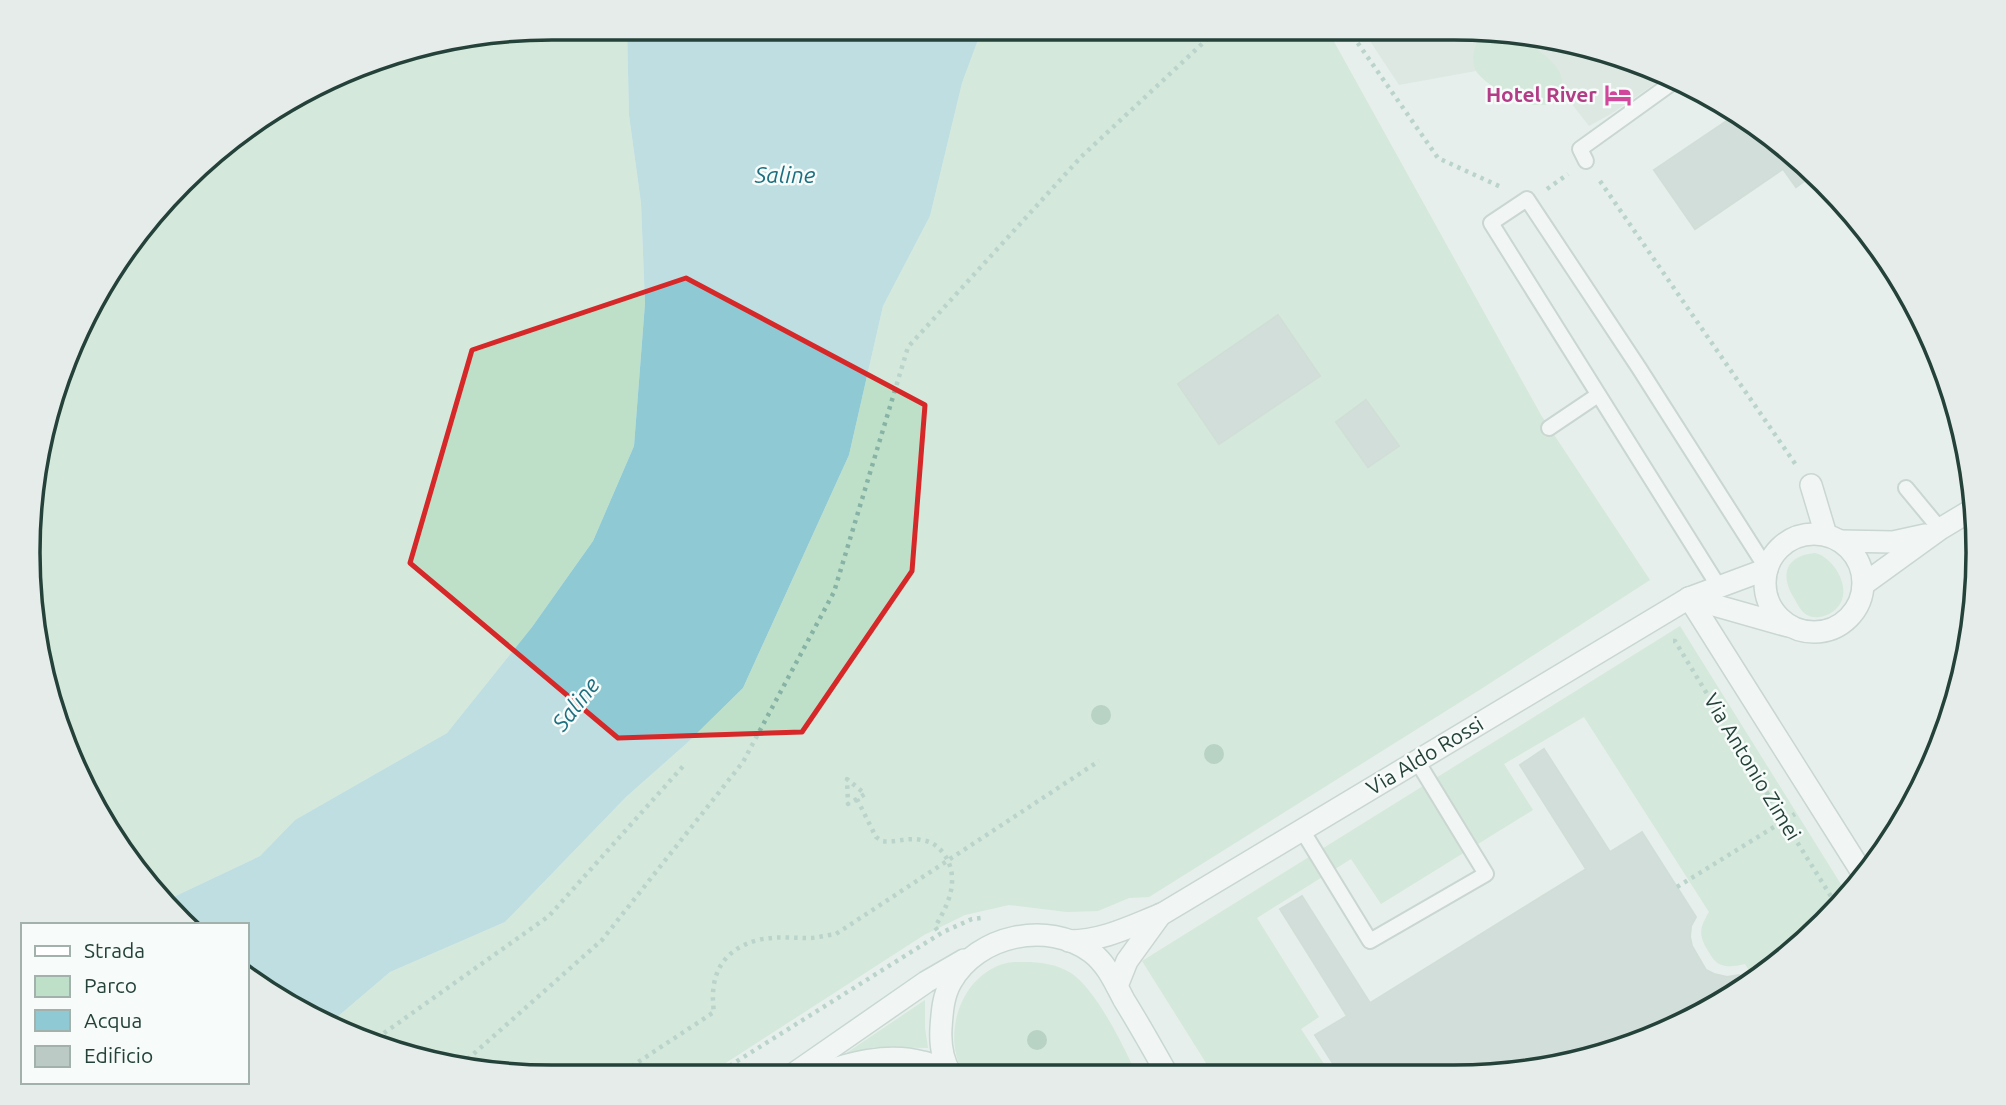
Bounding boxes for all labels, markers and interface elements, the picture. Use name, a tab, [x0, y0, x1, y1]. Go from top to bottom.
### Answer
hotel icon: Hotel River	[1603, 80, 1633, 110]
place label: Hotel River	[1486, 82, 1597, 106]
water label: Saline	[754, 162, 816, 187]
water label: Saline	[546, 672, 604, 736]
street label: Via Antonio Zimei	[1700, 689, 1806, 844]
street label: Via Aldo Rossi	[1362, 711, 1487, 799]
legend	[21, 923, 248, 1084]
text: Strada	[84, 938, 145, 962]
text: Parco	[84, 973, 137, 997]
text: Acqua	[84, 1008, 142, 1032]
text: Edificio	[84, 1043, 153, 1067]

